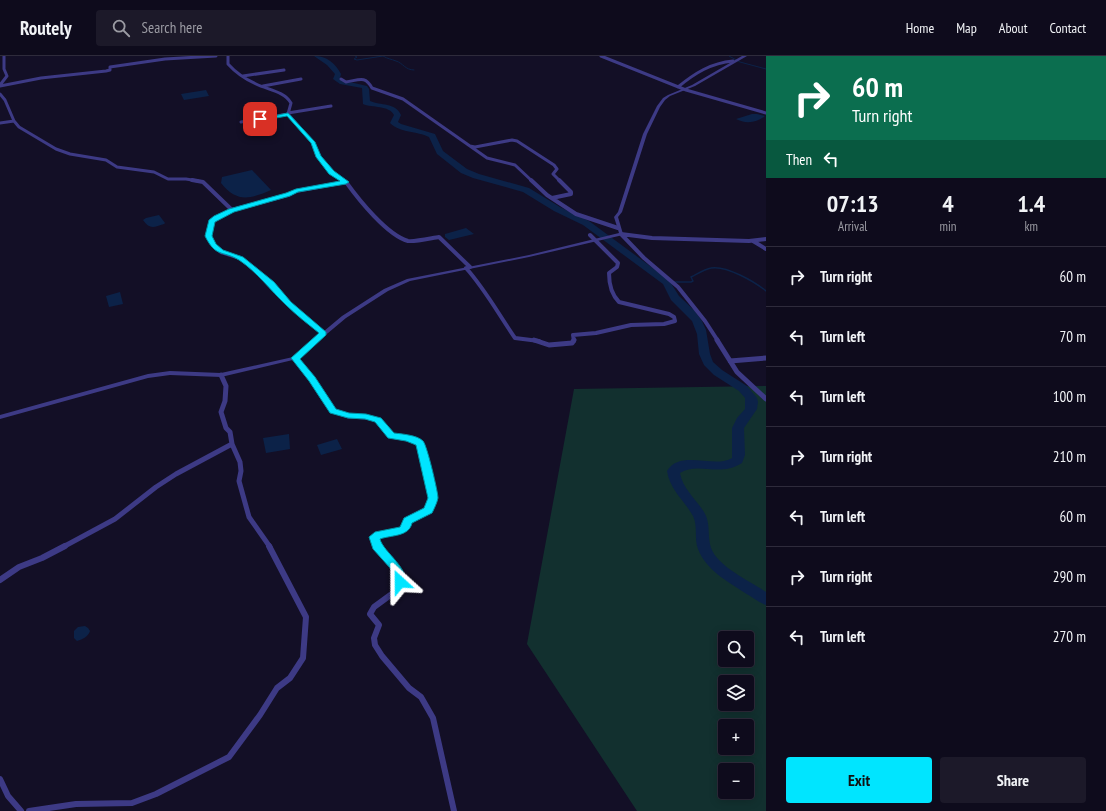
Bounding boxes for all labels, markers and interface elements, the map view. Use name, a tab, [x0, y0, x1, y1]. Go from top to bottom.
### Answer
search box	[96, 10, 376, 46]
text: Routely	[20, 16, 72, 40]
icon: search	[110, 17, 132, 39]
text: Search here	[142, 18, 203, 37]
text: Home	[906, 19, 934, 37]
text: Map	[956, 19, 977, 37]
text: About	[999, 19, 1028, 37]
text: Contact	[1050, 19, 1086, 37]
text: 60 m	[852, 68, 903, 105]
icon: right	[786, 72, 838, 124]
pin	[243, 102, 277, 136]
text: Turn right	[852, 104, 912, 127]
icon: arrive	[249, 108, 271, 130]
icon: left	[820, 148, 842, 170]
text: Then	[786, 150, 812, 169]
text: 07:13	[827, 188, 879, 219]
text: 4	[942, 188, 954, 219]
text: 1.4	[1017, 188, 1045, 219]
text: Arrival	[838, 218, 867, 235]
text: min	[939, 218, 956, 235]
text: km	[1024, 218, 1038, 235]
icon: right	[786, 266, 808, 288]
text: Turn right	[820, 267, 872, 286]
text: 60 m	[1060, 267, 1086, 286]
icon: left	[786, 326, 808, 348]
text: Turn left	[820, 327, 865, 346]
text: 70 m	[1060, 327, 1086, 346]
icon: left	[786, 386, 808, 408]
text: Turn left	[820, 387, 865, 406]
text: 100 m	[1053, 387, 1086, 406]
icon: right	[786, 446, 808, 468]
text: Turn right	[820, 447, 872, 466]
text: 210 m	[1053, 447, 1086, 466]
icon: left	[786, 506, 808, 528]
text: Turn left	[820, 507, 865, 526]
text: 60 m	[1060, 507, 1086, 526]
position arrow	[379, 561, 421, 603]
icon: right	[786, 566, 808, 588]
text: Turn right	[820, 567, 872, 586]
text: 290 m	[1053, 567, 1086, 586]
icon: left	[786, 626, 808, 648]
text: Turn left	[820, 627, 865, 646]
text: 270 m	[1053, 627, 1086, 646]
map controls	[718, 631, 754, 799]
button: search	[718, 631, 754, 667]
button: layers	[718, 675, 754, 711]
button: +	[718, 719, 754, 755]
button: Exit	[786, 757, 932, 803]
button: Share	[940, 757, 1086, 803]
button: −	[718, 763, 754, 799]

